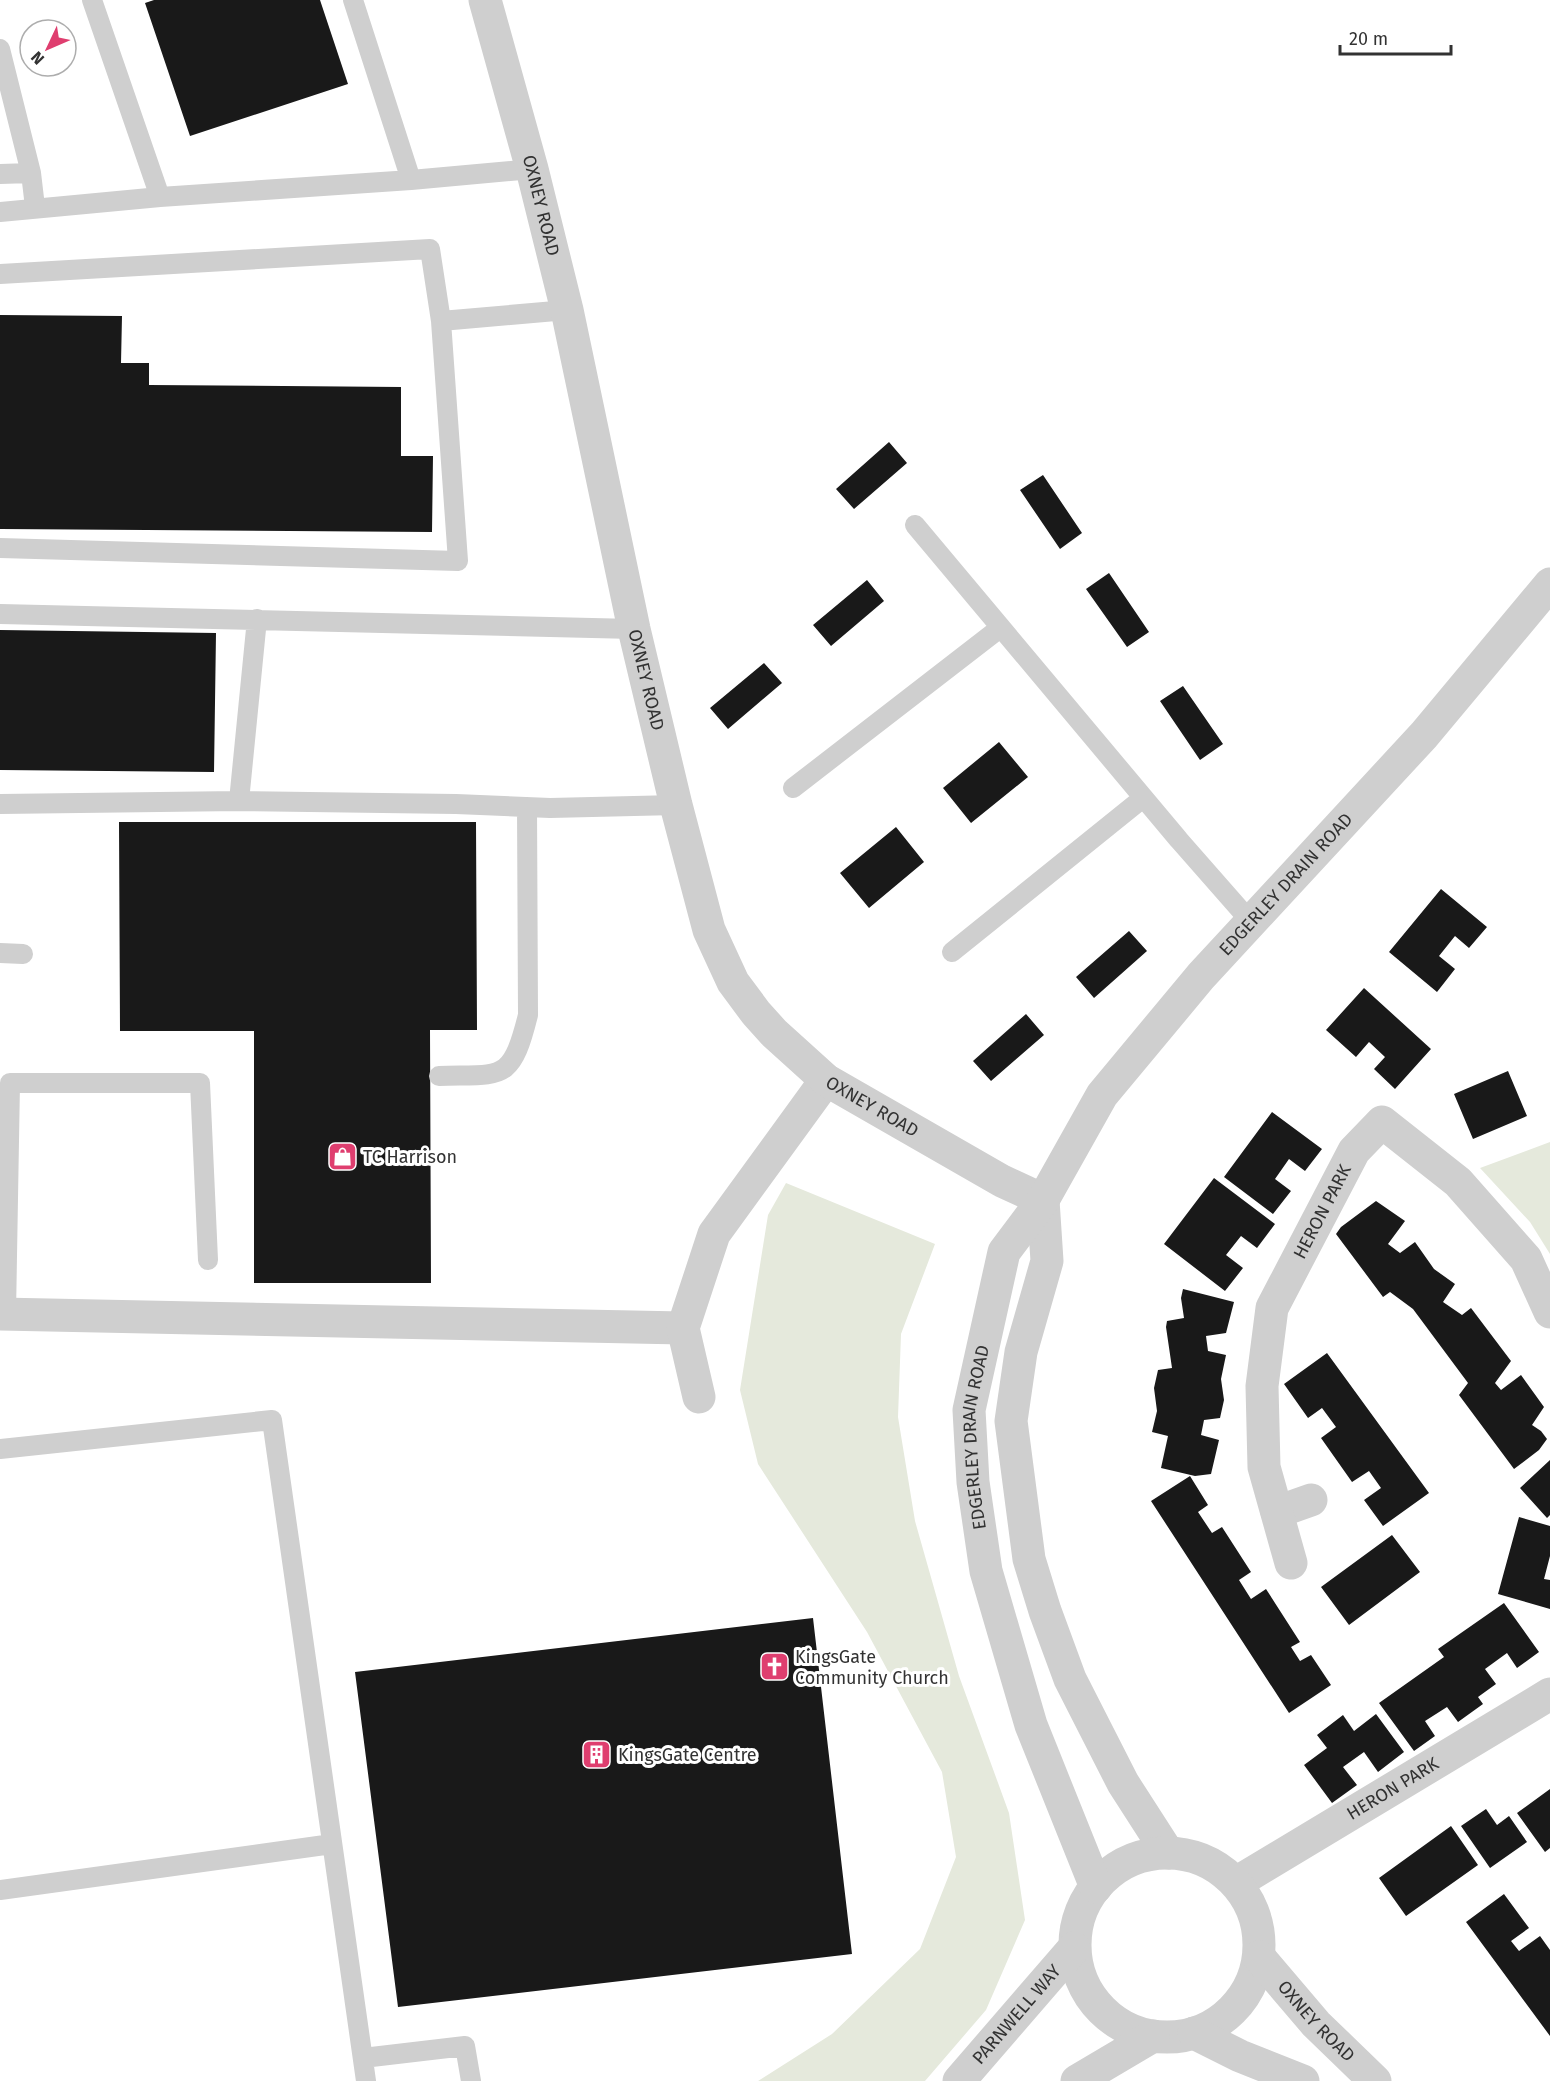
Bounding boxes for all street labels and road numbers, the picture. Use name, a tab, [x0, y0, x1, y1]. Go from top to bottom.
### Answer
street label: OXNEY ROAD	[518, 152, 564, 258]
street label: OXNEY ROAD	[623, 627, 669, 733]
street label: EDGERLEY DRAIN ROAD	[1214, 808, 1357, 960]
street label: OXNEY ROAD	[822, 1071, 923, 1142]
street label: HERON PARK	[1289, 1160, 1356, 1263]
street label: EDGERLEY DRAIN ROAD	[958, 1343, 994, 1531]
street label: HERON PARK	[1343, 1752, 1443, 1825]
street label: PARNWELL WAY	[968, 1960, 1066, 2069]
street label: OXNEY ROAD	[1273, 1976, 1359, 2066]

